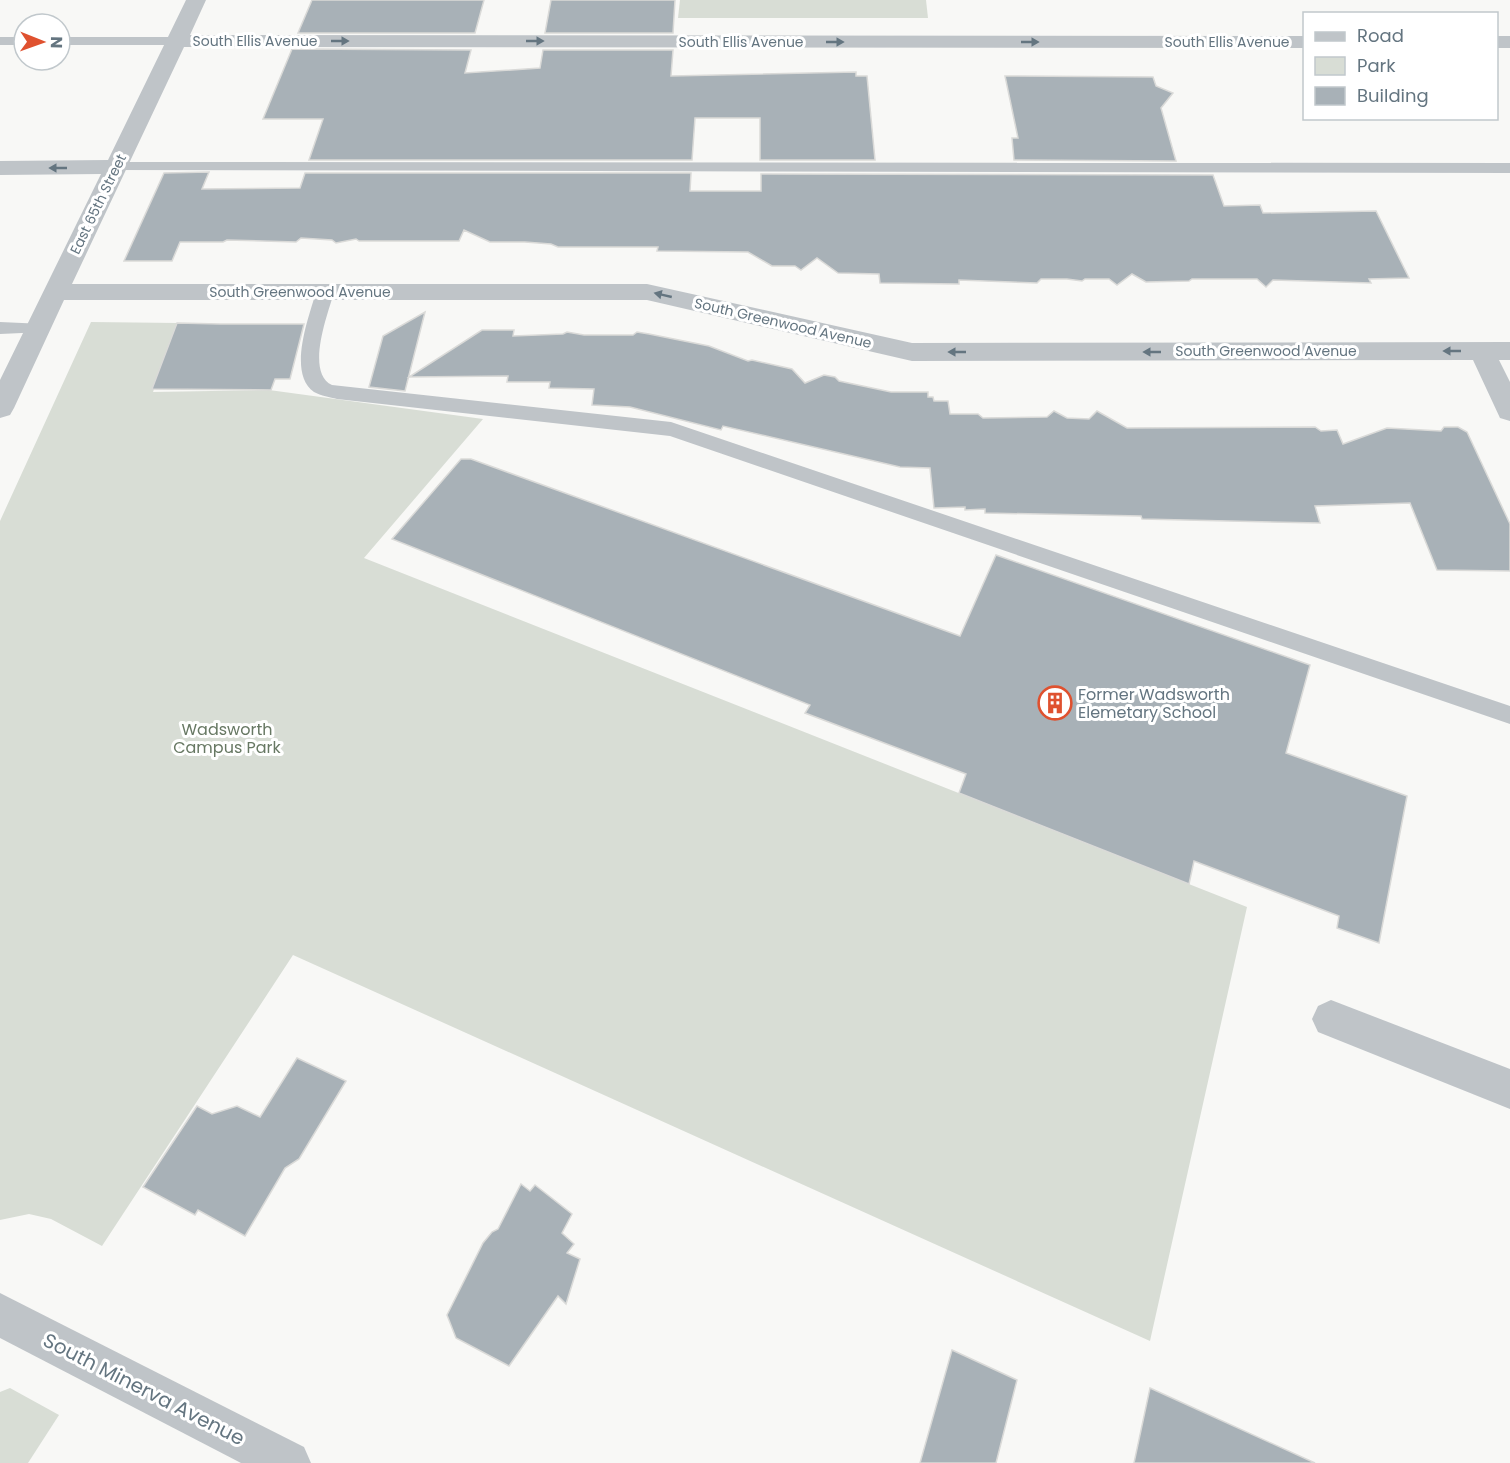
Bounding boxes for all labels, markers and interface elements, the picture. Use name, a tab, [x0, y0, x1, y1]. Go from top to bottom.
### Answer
north arrow	[12, 12, 72, 72]
legend	[1303, 12, 1498, 120]
text: Road	[1357, 23, 1404, 48]
street label: South Ellis Avenue	[192, 31, 318, 51]
street label: South Ellis Avenue	[678, 32, 804, 52]
street label: South Ellis Avenue	[1164, 32, 1290, 52]
text: N	[45, 36, 68, 48]
one-way arrow	[331, 36, 350, 46]
one-way arrow	[526, 36, 545, 46]
one-way arrow	[826, 37, 845, 47]
one-way arrow	[1021, 37, 1040, 47]
text: Park	[1357, 53, 1396, 78]
text: Building	[1357, 83, 1429, 108]
street label: East 65th Street	[65, 151, 131, 257]
one-way arrow	[48, 163, 67, 173]
street label: South Greenwood Avenue	[209, 282, 391, 302]
one-way arrow	[654, 290, 672, 300]
street label: South Greenwood Avenue	[692, 293, 874, 353]
street label: South Greenwood Avenue	[1175, 341, 1357, 361]
one-way arrow	[1442, 346, 1461, 356]
one-way arrow	[947, 347, 966, 357]
one-way arrow	[1142, 347, 1161, 357]
place label: Former Wadsworth Elemetary School	[1078, 683, 1230, 724]
building icon: Former Wadsworth Elemetary School	[1037, 685, 1073, 721]
park label: Wadsworth Campus Park	[173, 718, 282, 759]
street label: South Minerva Avenue	[38, 1326, 250, 1452]

